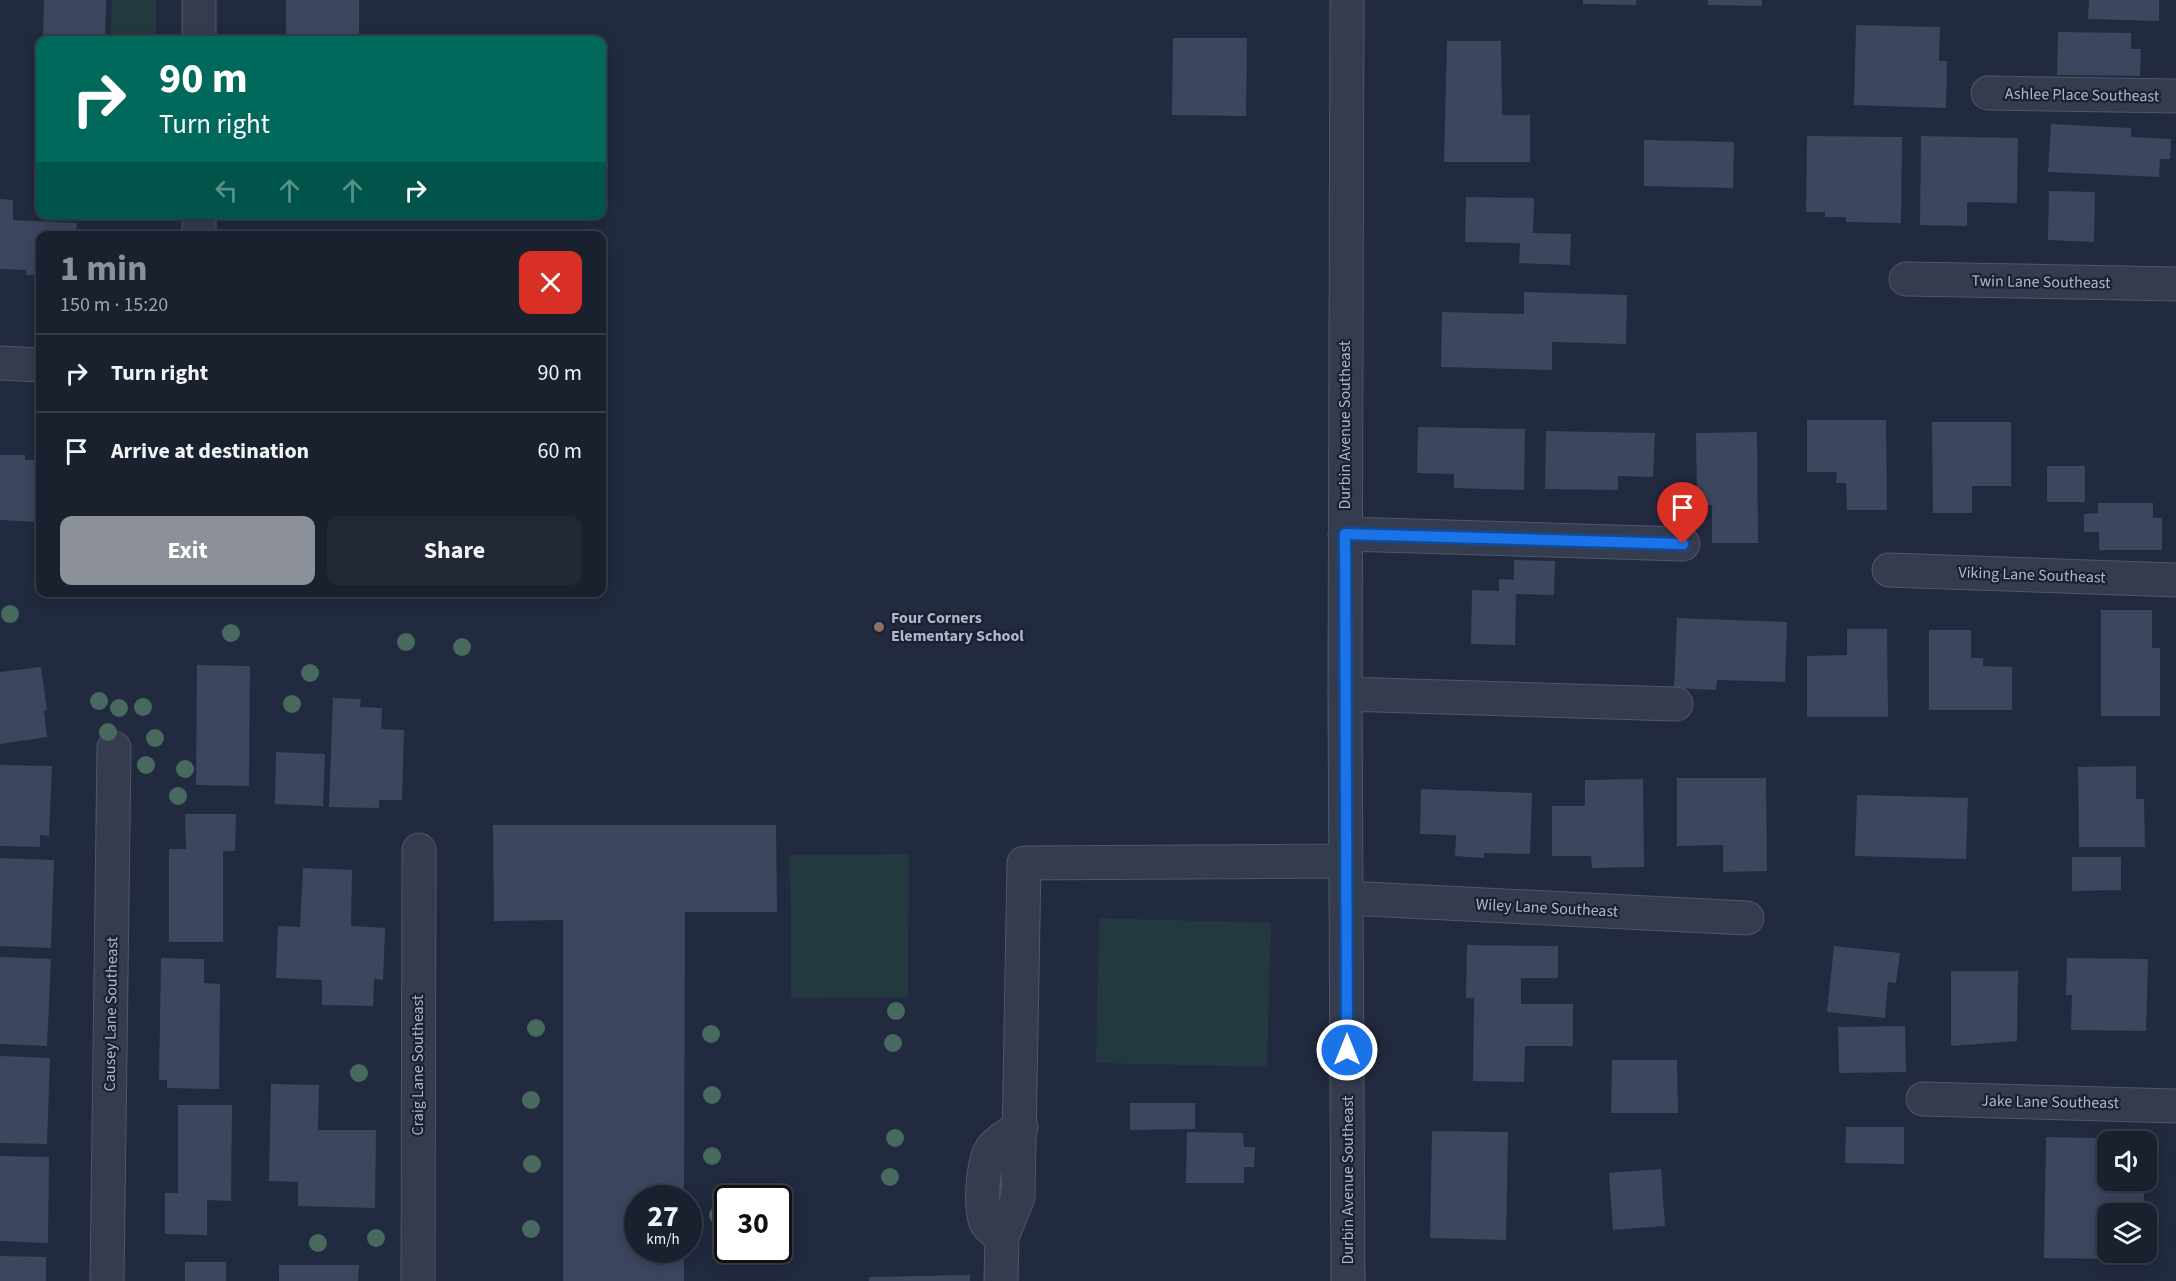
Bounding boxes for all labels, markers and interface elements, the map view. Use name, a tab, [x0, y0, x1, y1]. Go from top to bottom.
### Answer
text: 90 m	[159, 49, 248, 109]
icon: right	[60, 60, 138, 138]
street label: Ashlee Place Southeast	[2005, 83, 2160, 107]
text: Turn right	[159, 105, 270, 144]
icon: left	[210, 174, 243, 207]
icon: ahead	[273, 174, 306, 207]
icon: ahead	[336, 174, 369, 207]
icon: right	[399, 174, 432, 207]
text: 1 min	[60, 243, 148, 294]
button: close	[519, 251, 582, 314]
street label: Twin Lane Southeast	[1971, 270, 2111, 294]
text: 150 m · 15:20	[60, 291, 168, 319]
street label: Durbin Avenue Southeast	[1334, 340, 1356, 509]
icon: right	[60, 357, 93, 390]
text: Turn right	[111, 357, 208, 389]
text: 90 m	[537, 357, 582, 389]
icon: arrive	[60, 435, 93, 468]
text: Arrive at destination	[111, 435, 309, 467]
text: 60 m	[537, 435, 582, 467]
pin	[1657, 482, 1708, 544]
icon: arrive	[1666, 491, 1699, 524]
button: Exit	[60, 516, 315, 585]
button: Share	[327, 516, 582, 585]
street label: Viking Lane Southeast	[1958, 561, 2107, 589]
place label: Four Corners Elementary School	[891, 607, 1024, 647]
marker: Four Corners Elementary School	[872, 620, 886, 634]
street label: Wiley Lane Southeast	[1475, 893, 1619, 923]
street label: Causey Lane Southeast	[99, 936, 123, 1092]
street label: Craig Lane Southeast	[407, 994, 429, 1135]
position arrow	[1315, 1018, 1379, 1082]
street label: Jake Lane Southeast	[1981, 1090, 2120, 1114]
street label: Durbin Avenue Southeast	[1337, 1095, 1359, 1264]
map controls	[2097, 1131, 2157, 1263]
button: sound	[2097, 1131, 2157, 1191]
speed limit sign: 30	[714, 1185, 792, 1263]
text: 27	[647, 1195, 679, 1238]
button: layers	[2097, 1203, 2157, 1263]
text: km/h	[646, 1229, 680, 1250]

